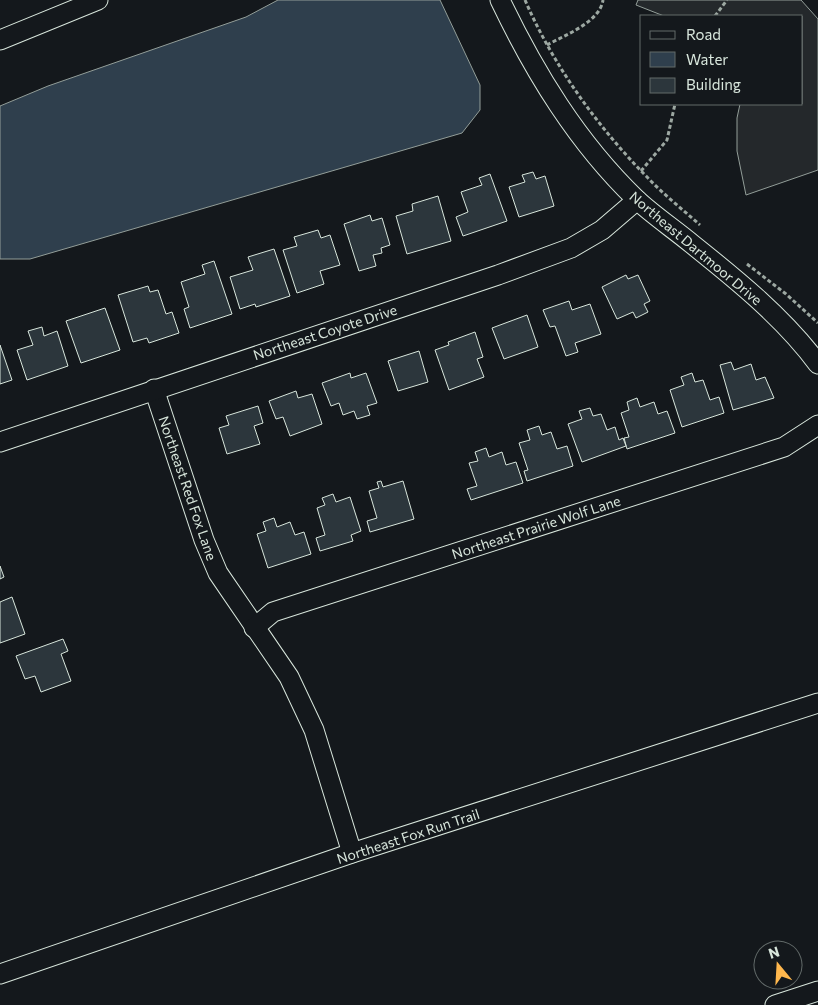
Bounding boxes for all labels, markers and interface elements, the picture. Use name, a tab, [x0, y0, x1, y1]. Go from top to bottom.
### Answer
legend	[640, 15, 803, 105]
text: Road	[686, 25, 721, 43]
text: Water	[686, 50, 728, 68]
text: Building	[686, 75, 741, 93]
street label: Northeast Dartmoor Drive	[626, 188, 766, 308]
street label: Northeast Coyote Drive	[251, 301, 399, 363]
street label: Northeast Red Fox Lane	[155, 414, 221, 562]
street label: Northeast Prairie Wolf Lane	[450, 492, 622, 562]
street label: Northeast Fox Run Trail	[334, 805, 482, 867]
north arrow	[753, 940, 803, 990]
text: N	[766, 942, 781, 962]

